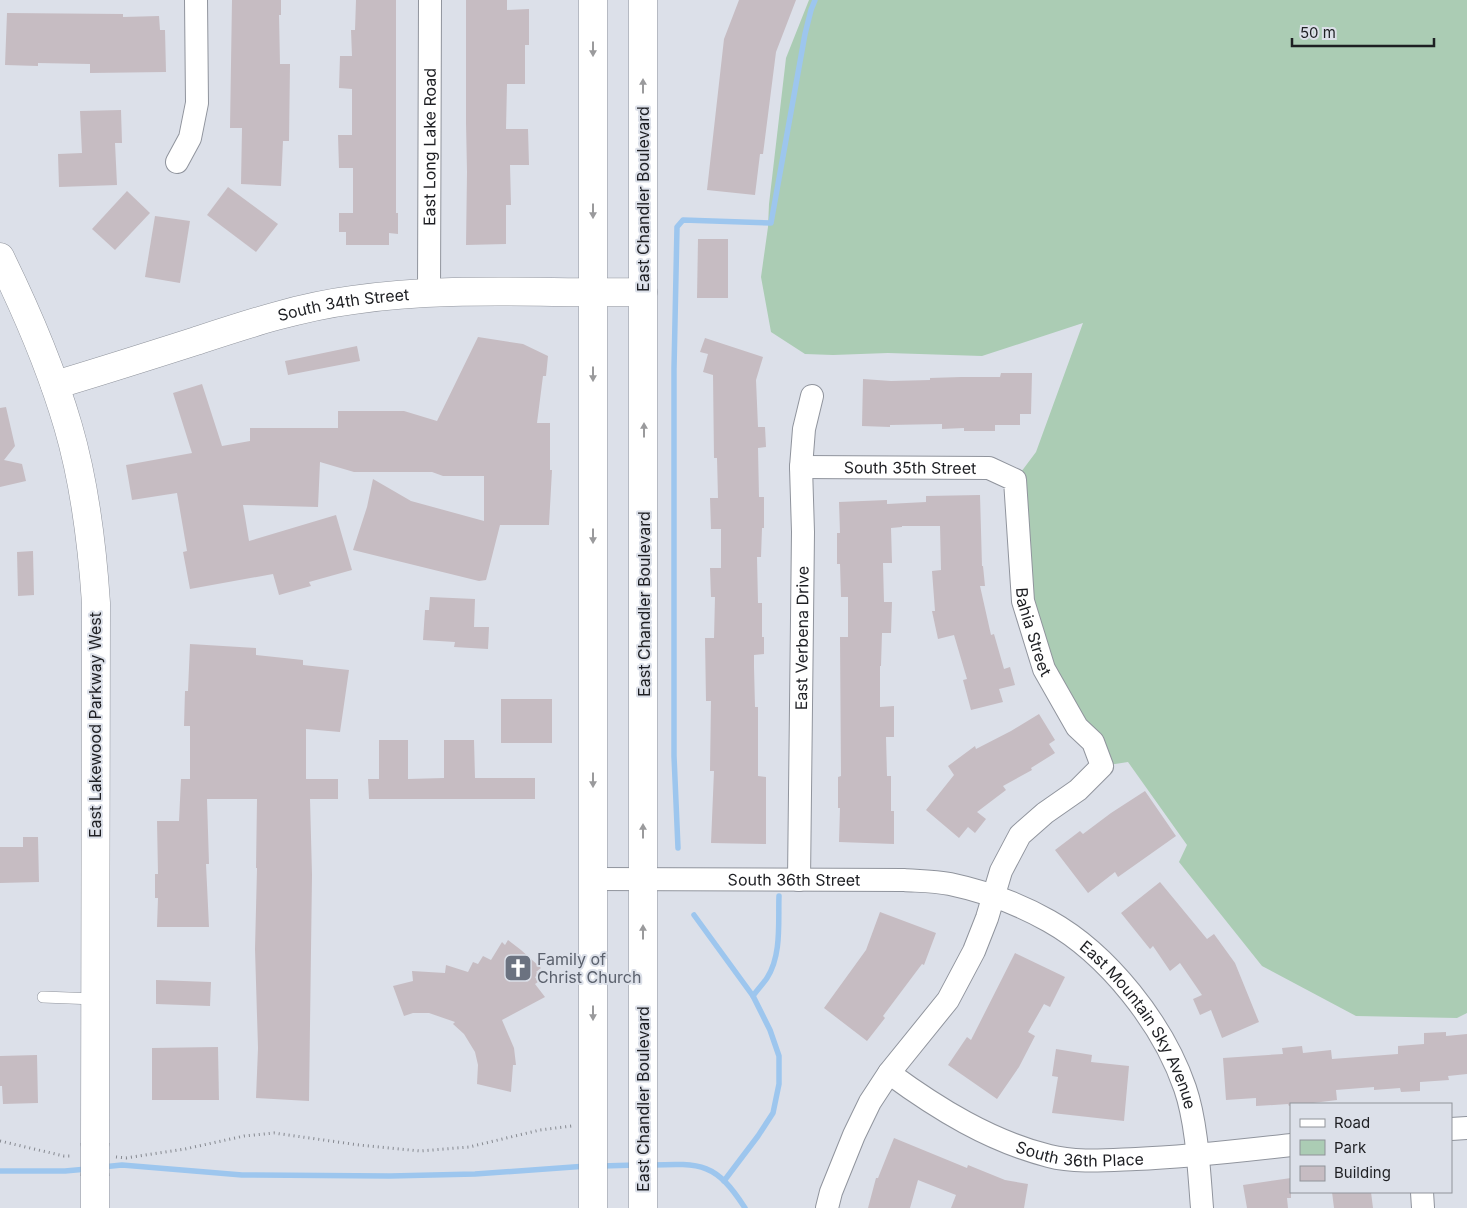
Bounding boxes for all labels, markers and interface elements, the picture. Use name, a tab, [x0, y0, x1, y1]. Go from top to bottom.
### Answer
scale bar	[1292, 15, 1434, 47]
text: 50 m	[1300, 23, 1336, 42]
one-way arrow	[589, 41, 597, 57]
street label: East Long Lake Road	[419, 68, 440, 226]
one-way arrow	[639, 77, 647, 93]
street label: East Chandler Boulevard	[633, 106, 653, 292]
one-way arrow	[589, 203, 597, 219]
street label: South 34th Street	[275, 284, 410, 325]
one-way arrow	[589, 366, 597, 382]
one-way arrow	[640, 422, 648, 438]
street label: South 35th Street	[844, 457, 976, 478]
street label: East Chandler Boulevard	[634, 511, 654, 697]
one-way arrow	[590, 528, 598, 544]
street label: East Verbena Drive	[791, 566, 813, 710]
street label: Bahia Street	[1012, 587, 1056, 680]
street label: East Lakewood Parkway West	[85, 612, 105, 838]
one-way arrow	[589, 772, 597, 788]
one-way arrow	[639, 823, 647, 839]
street label: South 36th Street	[728, 869, 860, 890]
one-way arrow	[639, 924, 647, 940]
street label: East Mountain Sky Avenue	[1076, 936, 1200, 1111]
place label: Family of Christ Church	[537, 949, 641, 987]
church icon: Family of Christ Church	[503, 953, 533, 983]
one-way arrow	[589, 1005, 597, 1021]
street label: East Chandler Boulevard	[633, 1006, 653, 1192]
legend	[1290, 1103, 1452, 1193]
text: Road	[1334, 1113, 1370, 1132]
street label: South 36th Place	[1013, 1136, 1144, 1171]
text: Park	[1334, 1138, 1367, 1157]
text: Building	[1334, 1163, 1391, 1182]

